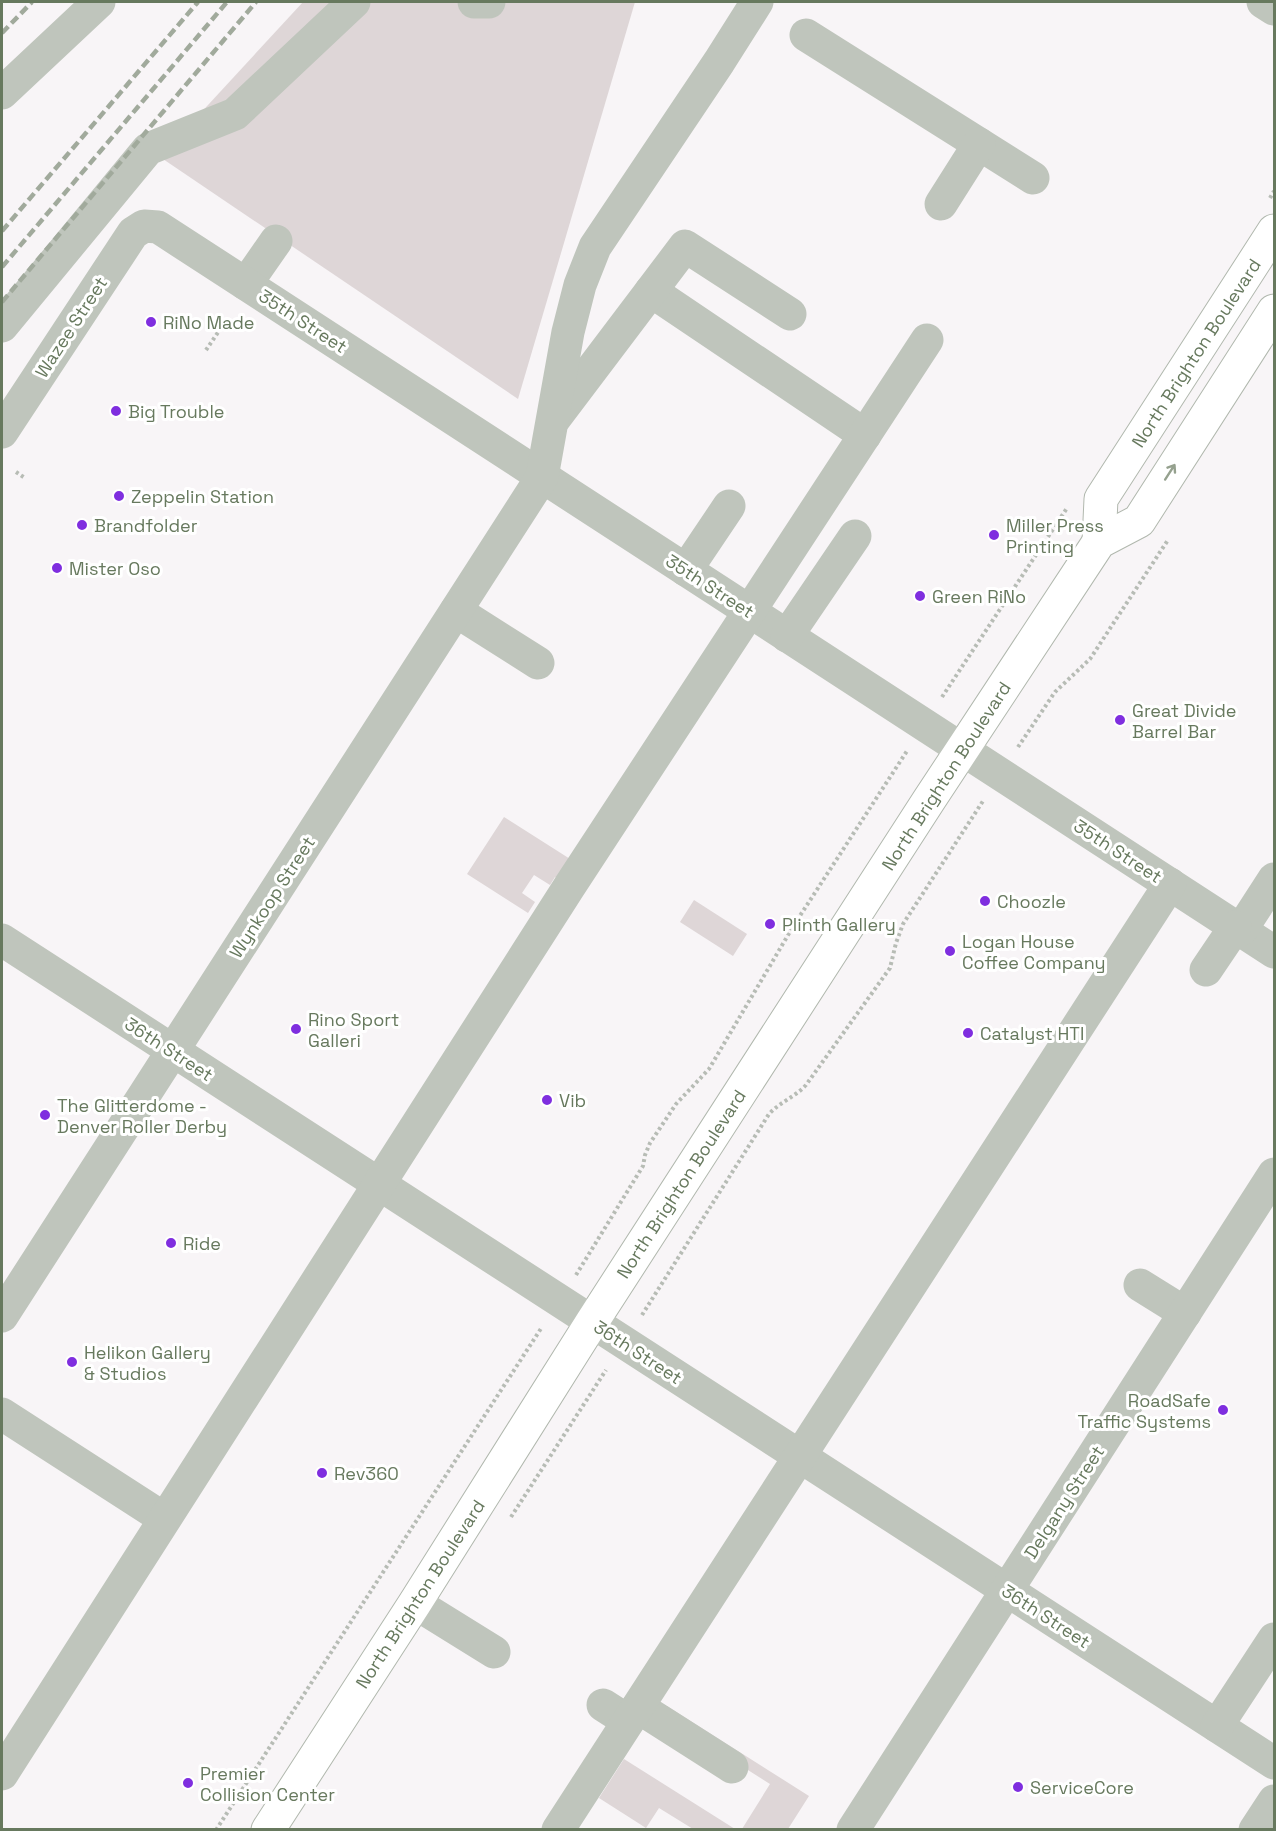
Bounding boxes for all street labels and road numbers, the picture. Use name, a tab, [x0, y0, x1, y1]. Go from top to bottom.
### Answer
street label: North Brighton Boulevard	[1126, 254, 1266, 452]
street label: Wazee Street	[30, 272, 112, 382]
street label: 35th Street	[255, 284, 351, 358]
street label: 35th Street	[662, 549, 758, 623]
street label: North Brighton Boulevard	[876, 677, 1016, 875]
street label: 35th Street	[1070, 814, 1166, 888]
street label: Wynkoop Street	[224, 832, 320, 962]
street label: 36th Street	[120, 1012, 218, 1086]
street label: North Brighton Boulevard	[611, 1085, 751, 1283]
street label: 36th Street	[589, 1315, 687, 1389]
street label: Delgany Street	[1019, 1441, 1109, 1563]
street label: North Brighton Boulevard	[350, 1495, 490, 1693]
street label: 36th Street	[997, 1579, 1095, 1653]

